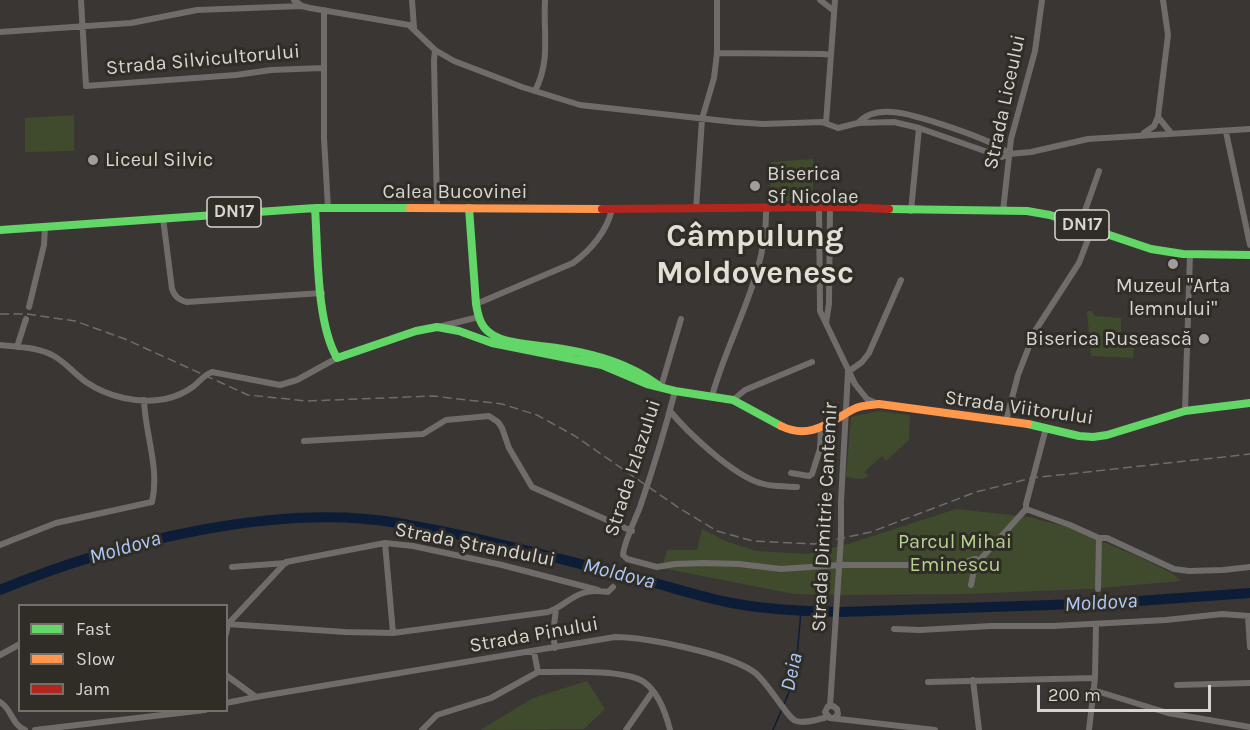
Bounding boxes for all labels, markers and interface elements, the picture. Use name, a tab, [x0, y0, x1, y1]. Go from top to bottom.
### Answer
street label: Strada Liceului	[979, 32, 1031, 172]
street label: Strada Silvicultorului	[105, 40, 301, 80]
place label: Liceul Silvic	[105, 148, 213, 172]
marker: Liceul Silvic	[86, 153, 100, 167]
place label: Biserica Sf Nicolae	[767, 162, 858, 209]
marker: Biserica Sf Nicolae	[748, 179, 762, 193]
street label: Calea Bucovinei	[383, 180, 527, 204]
road number: DN17	[207, 197, 261, 227]
road number: DN17	[1055, 210, 1109, 240]
district label: Câmpulung Moldovenesc	[656, 218, 854, 293]
marker: Muzeul "Arta lemnului"	[1166, 257, 1180, 271]
place label: Muzeul "Arta lemnului"	[1116, 274, 1230, 321]
place label: Biserica Rusească	[1026, 327, 1192, 351]
marker: Biserica Rusească	[1197, 332, 1211, 346]
street label: Strada Viitorului	[943, 386, 1095, 430]
street label: Strada Izlazului	[600, 397, 666, 539]
street label: Strada Dimitrie Cantemir	[807, 402, 843, 632]
street label: Strada Ștrandului	[393, 518, 557, 572]
water label: Moldova	[86, 526, 164, 570]
park label: Parcul Mihai Eminescu	[898, 530, 1012, 577]
water label: Moldova	[580, 553, 658, 595]
water label: Moldova	[1064, 588, 1138, 618]
legend	[18, 604, 228, 712]
street label: Strada Pinului	[468, 612, 600, 658]
text: Fast	[76, 618, 111, 640]
text: Slow	[76, 648, 115, 670]
water label: Deia	[776, 651, 808, 693]
scale bar	[1040, 673, 1214, 711]
text: Jam	[76, 678, 110, 700]
text: 200 m	[1048, 684, 1101, 706]

